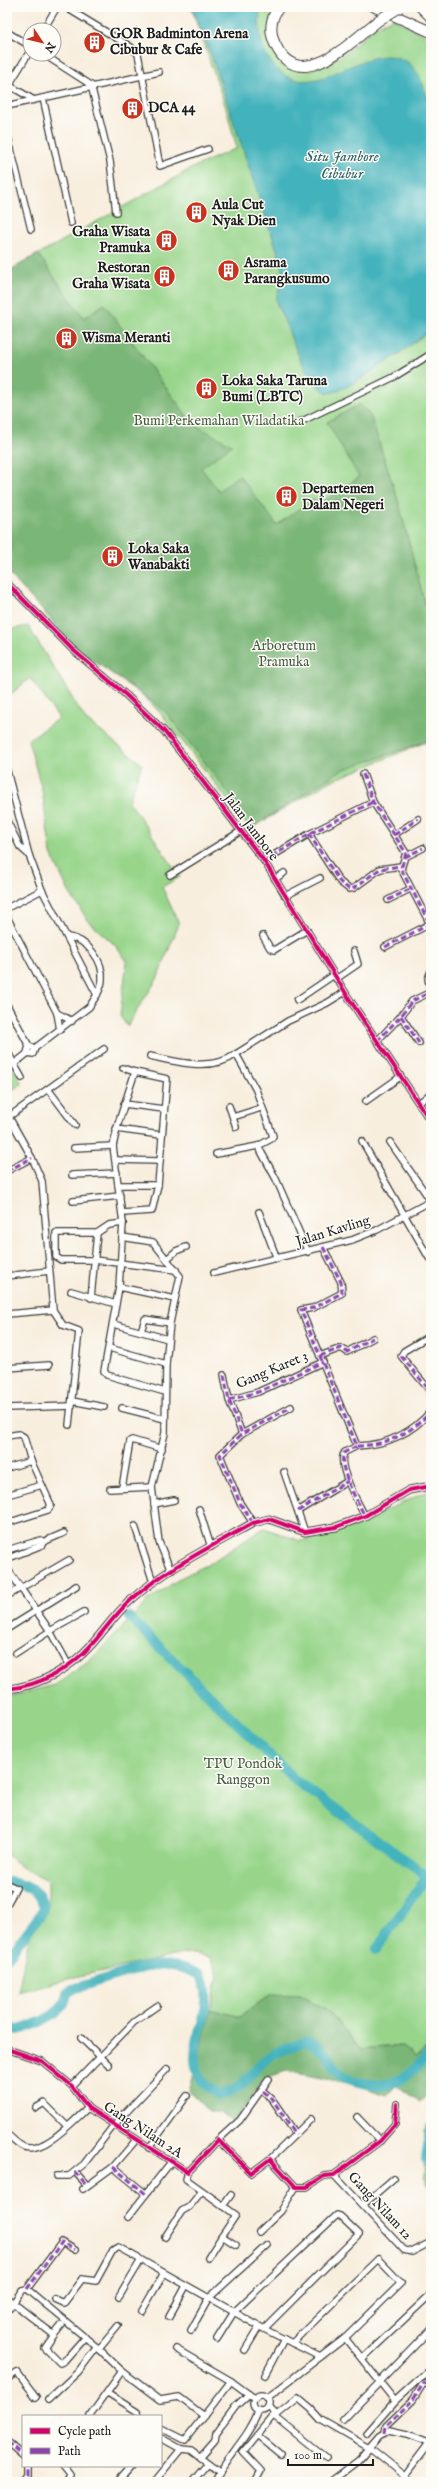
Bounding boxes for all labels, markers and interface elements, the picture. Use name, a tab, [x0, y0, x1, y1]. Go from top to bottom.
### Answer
north arrow	[22, 22, 62, 62]
place label: GOR Badminton Arena Cibubur & Cafe	[110, 25, 249, 59]
building icon: GOR Badminton Arena Cibubur & Cafe	[81, 29, 107, 55]
text: N	[41, 38, 58, 55]
building icon: DCA 44	[119, 95, 145, 121]
place label: DCA 44	[148, 99, 197, 117]
water label: Situ Jambore Cibubur	[305, 147, 379, 183]
place label: Aula Cut Nyak Dien	[211, 196, 277, 230]
building icon: Aula Cut Nyak Dien	[184, 200, 210, 226]
place label: Graha Wisata Pramuka	[72, 223, 151, 257]
building icon: Graha Wisata Pramuka	[153, 227, 179, 253]
place label: Asrama Parangkusumo	[243, 254, 330, 288]
building icon: Asrama Parangkusumo	[215, 258, 241, 284]
place label: Restoran Graha Wisata	[72, 259, 151, 293]
building icon: Restoran Graha Wisata	[152, 263, 178, 289]
building icon: Wisma Meranti	[54, 325, 80, 351]
place label: Wisma Meranti	[81, 329, 171, 347]
place label: Loka Saka Taruna Bumi (LBTC)	[222, 372, 328, 406]
building icon: Loka Saka Taruna Bumi (LBTC)	[194, 376, 220, 402]
park label: Bumi Perkemahan Wiladatika	[134, 412, 305, 430]
place label: Departemen Dalam Negeri	[302, 480, 384, 514]
building icon: Departemen Dalam Negeri	[273, 484, 299, 510]
place label: Loka Saka Wanabakti	[127, 540, 190, 574]
building icon: Loka Saka Wanabakti	[100, 544, 126, 570]
park label: Arboretum Pramuka	[251, 637, 316, 671]
street label: Jalan Jambore	[218, 788, 283, 865]
street label: Jalan Kavling	[292, 1211, 373, 1251]
street label: Gang Karet 3	[233, 1347, 311, 1393]
park label: TPU Pondok Ranggon	[204, 1755, 283, 1789]
street label: Gang Nilam 2A	[100, 2098, 186, 2163]
street label: Gang Nilam 12	[344, 2168, 416, 2244]
legend	[22, 2415, 162, 2467]
text: Cycle path	[58, 2424, 112, 2440]
scale bar	[288, 2441, 373, 2467]
text: Path	[58, 2444, 81, 2459]
text: 100 m	[294, 2448, 322, 2463]

